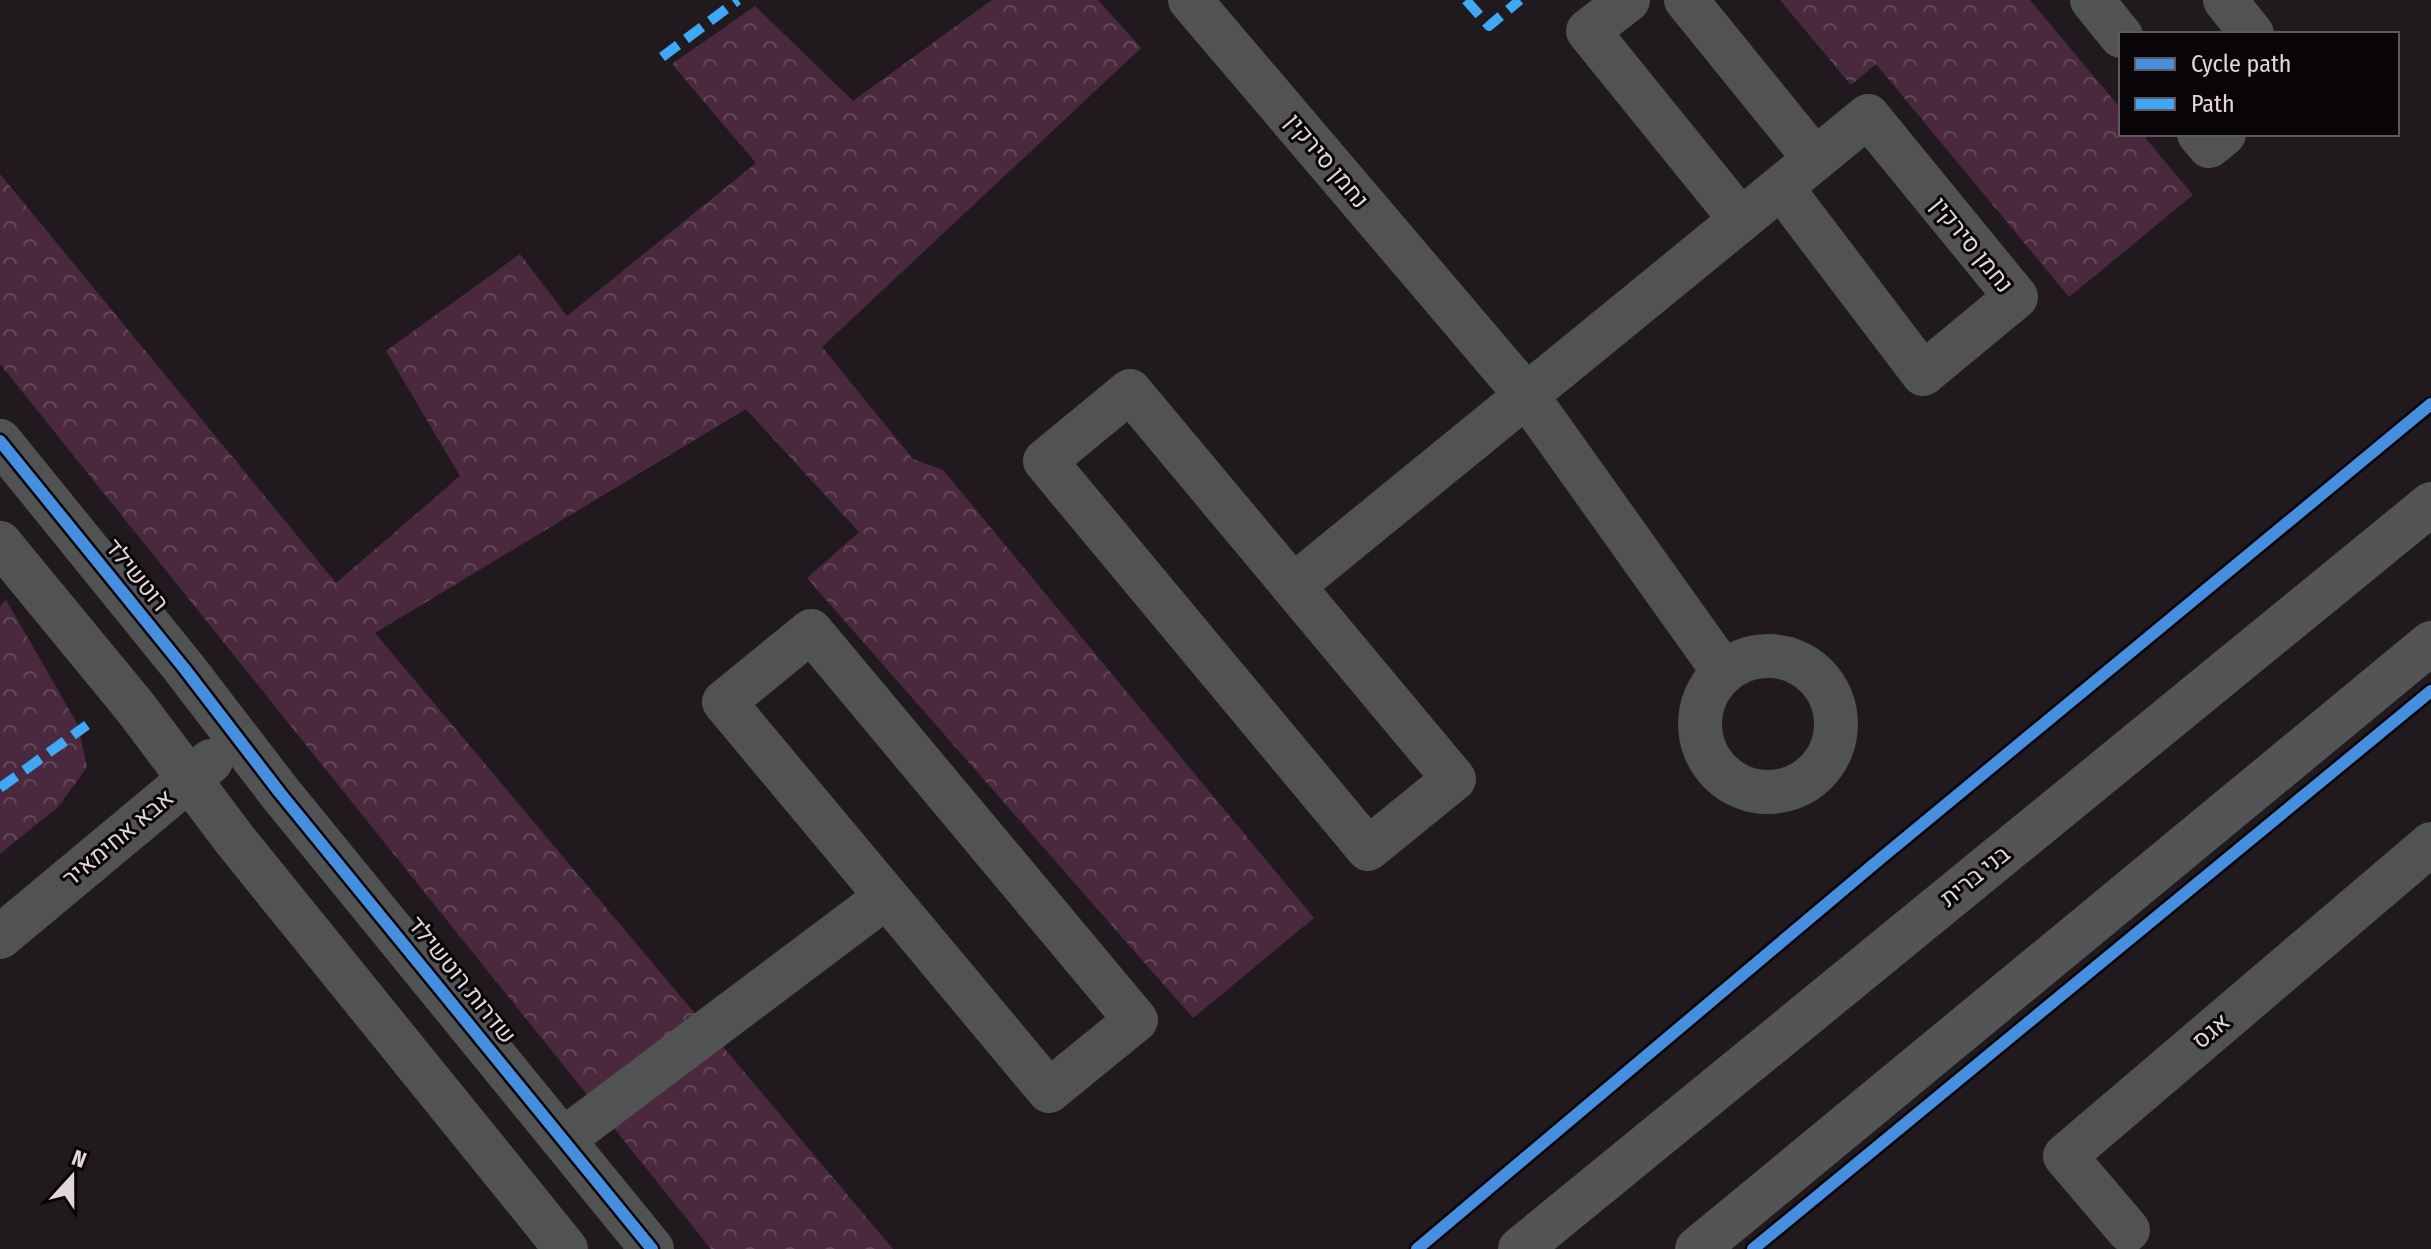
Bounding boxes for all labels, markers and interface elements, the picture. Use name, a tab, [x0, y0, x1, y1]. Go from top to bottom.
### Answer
legend	[2119, 32, 2399, 136]
text: Cycle path	[2191, 50, 2291, 78]
text: Path	[2191, 90, 2235, 118]
street label: נחמן סירקין	[1280, 108, 1374, 214]
street label: נחמן סירקין	[1925, 192, 2019, 298]
street label: רוטשילד	[99, 533, 175, 617]
street label: אבא אחימאיר	[57, 784, 179, 892]
street label: בני ברית	[1935, 839, 2016, 912]
street label: שדרות רוטשילד	[402, 911, 522, 1049]
street label: אגס	[2187, 1007, 2235, 1055]
north arrow	[32, 1137, 112, 1217]
text: N	[68, 1144, 90, 1174]

